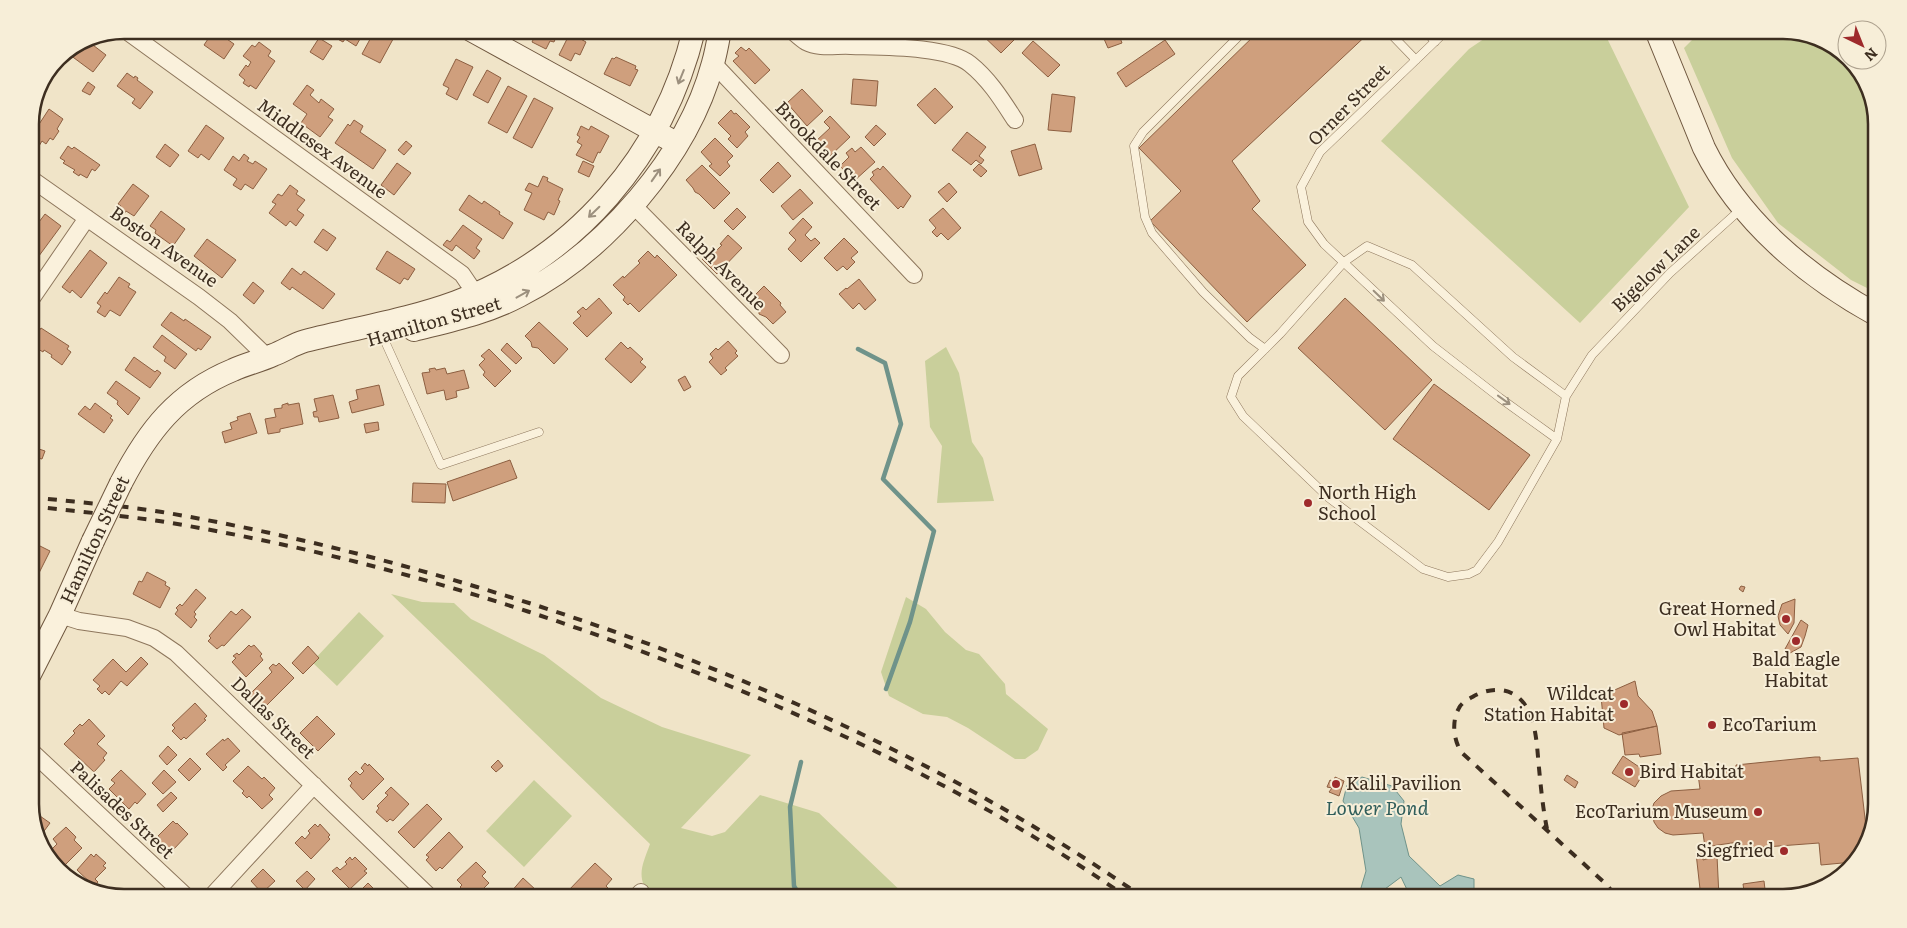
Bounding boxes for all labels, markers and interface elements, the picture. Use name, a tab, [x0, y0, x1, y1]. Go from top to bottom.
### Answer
north arrow	[1837, 20, 1887, 70]
text: N	[1860, 44, 1883, 67]
street label: Orner Street	[1301, 56, 1396, 151]
one-way arrow	[676, 69, 685, 84]
street label: Middlesex Avenue	[252, 91, 394, 204]
street label: Brookdale Street	[770, 94, 889, 216]
one-way arrow	[651, 168, 661, 182]
street label: Boston Avenue	[105, 198, 224, 293]
one-way arrow	[587, 206, 600, 218]
street label: Ralph Avenue	[671, 214, 773, 316]
street label: Bigelow Lane	[1605, 219, 1705, 317]
street label: Hamilton Street	[363, 288, 505, 353]
one-way arrow	[516, 288, 530, 298]
one-way arrow	[1373, 290, 1386, 302]
one-way arrow	[1496, 395, 1510, 406]
street label: Hamilton Street	[52, 470, 135, 608]
place label: North High School	[1318, 478, 1417, 526]
marker: North High School	[1302, 497, 1314, 509]
place label: Great Horned Owl Habitat	[1659, 594, 1777, 642]
marker: Great Horned Owl Habitat	[1780, 613, 1792, 625]
marker: Bald Eagle Habitat	[1790, 635, 1802, 647]
place label: Bald Eagle Habitat	[1752, 645, 1840, 693]
street label: Dallas Street	[226, 670, 323, 765]
place label: Wildcat Station Habitat	[1484, 679, 1615, 727]
marker: Wildcat Station Habitat	[1618, 698, 1630, 710]
place label: EcoTarium	[1722, 710, 1817, 737]
marker: EcoTarium	[1706, 719, 1718, 731]
street label: Palisades Street	[65, 754, 182, 865]
place label: Bird Habitat	[1639, 757, 1745, 784]
marker: Bird Habitat	[1623, 766, 1635, 778]
place label: Kalil Pavilion	[1346, 769, 1462, 796]
marker: Kalil Pavilion	[1330, 778, 1342, 790]
water label: Lower Pond	[1325, 793, 1429, 821]
place label: EcoTarium Museum	[1575, 797, 1748, 824]
marker: EcoTarium Museum	[1752, 806, 1764, 818]
place label: Siegfried	[1696, 836, 1774, 863]
marker: Siegfried	[1778, 845, 1790, 857]

